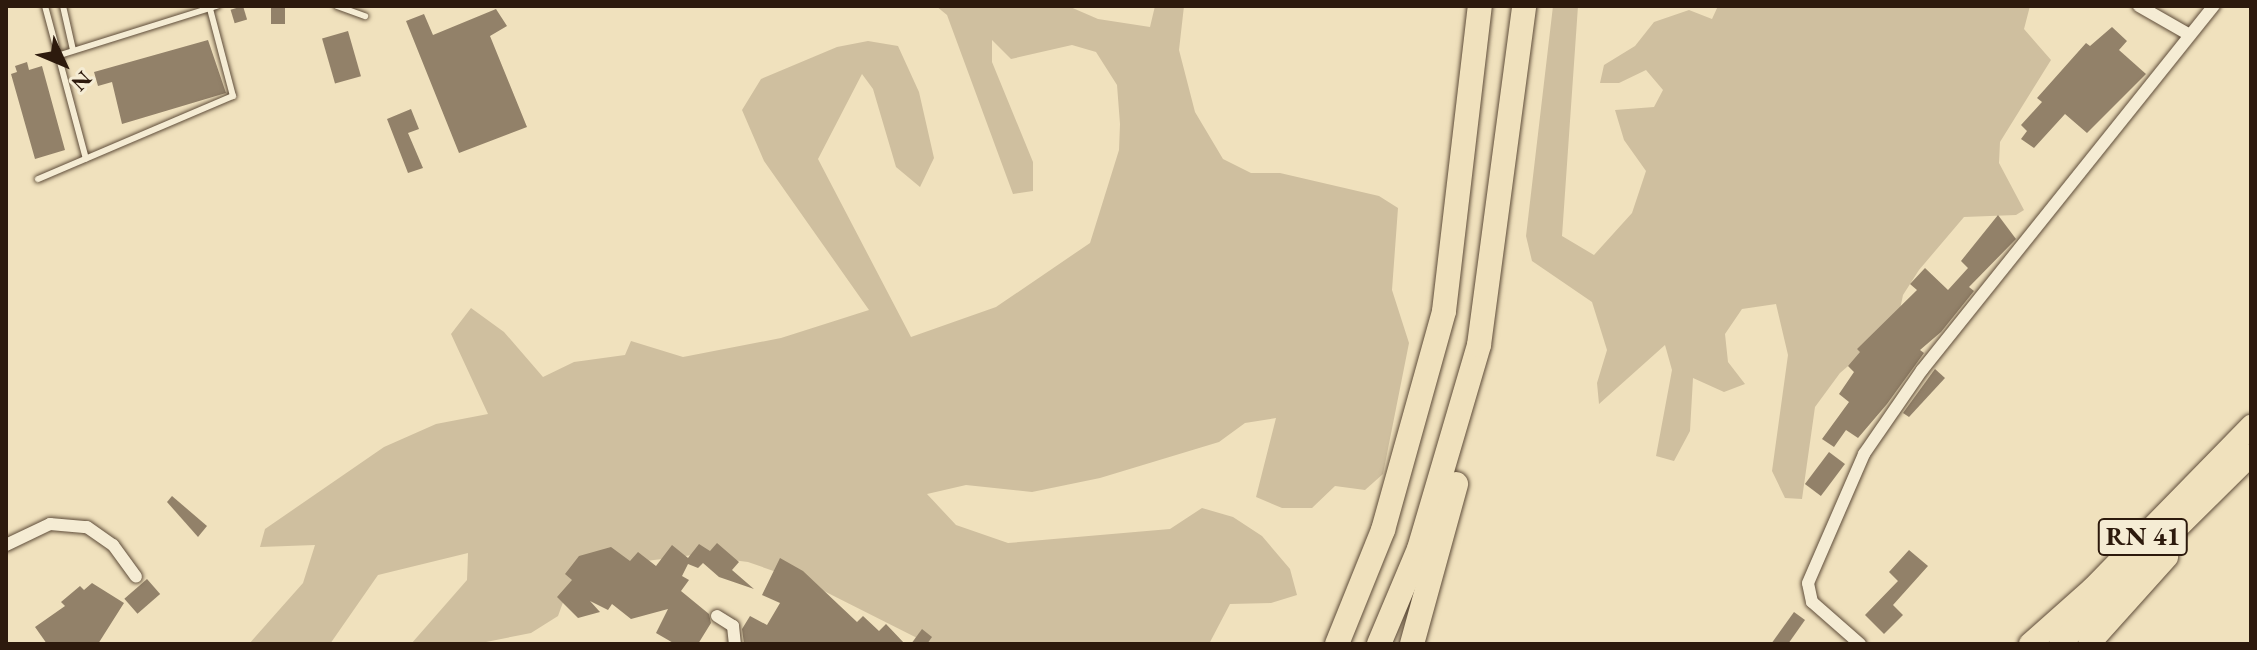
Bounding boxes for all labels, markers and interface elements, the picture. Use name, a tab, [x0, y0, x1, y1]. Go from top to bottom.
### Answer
north arrow	[24, 24, 104, 104]
text: N	[65, 65, 98, 97]
road number: RN 41	[2097, 515, 2189, 559]

